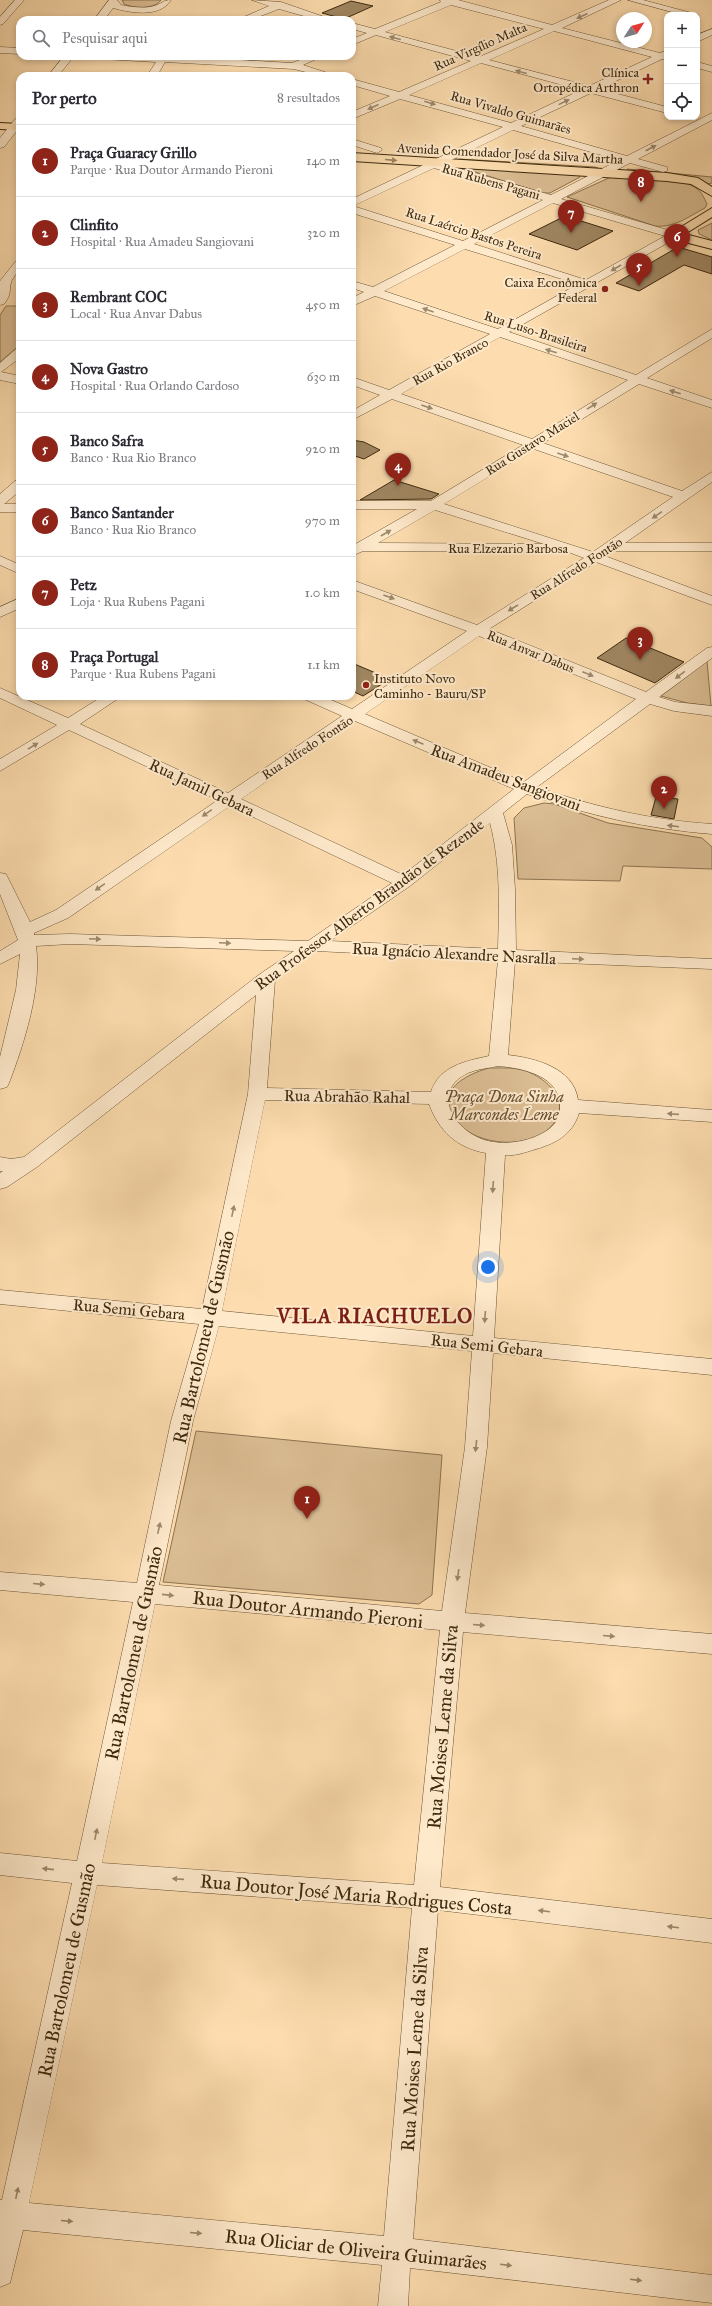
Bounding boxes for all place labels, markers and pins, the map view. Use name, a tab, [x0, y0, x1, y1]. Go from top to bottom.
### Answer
place label: Clínica Ortopédica Arthron	[533, 65, 640, 96]
marker: Clínica Ortopédica Arthron	[642, 73, 654, 85]
pin: 8	[628, 169, 654, 202]
pin: 7	[558, 200, 584, 233]
pin: 6	[664, 224, 690, 257]
pin: 5	[626, 253, 652, 286]
place label: Caixa Econômica Federal	[504, 275, 598, 306]
marker: Caixa Econômica Federal	[600, 284, 610, 294]
pin: 4	[385, 453, 411, 486]
pin: 3	[627, 627, 653, 660]
place label: Instituto Novo Caminho - Bauru/SP	[374, 671, 487, 702]
marker: Instituto Novo Caminho - Bauru/SP	[361, 680, 371, 690]
pin: 2	[651, 776, 677, 809]
pin: 1	[294, 1486, 320, 1519]

